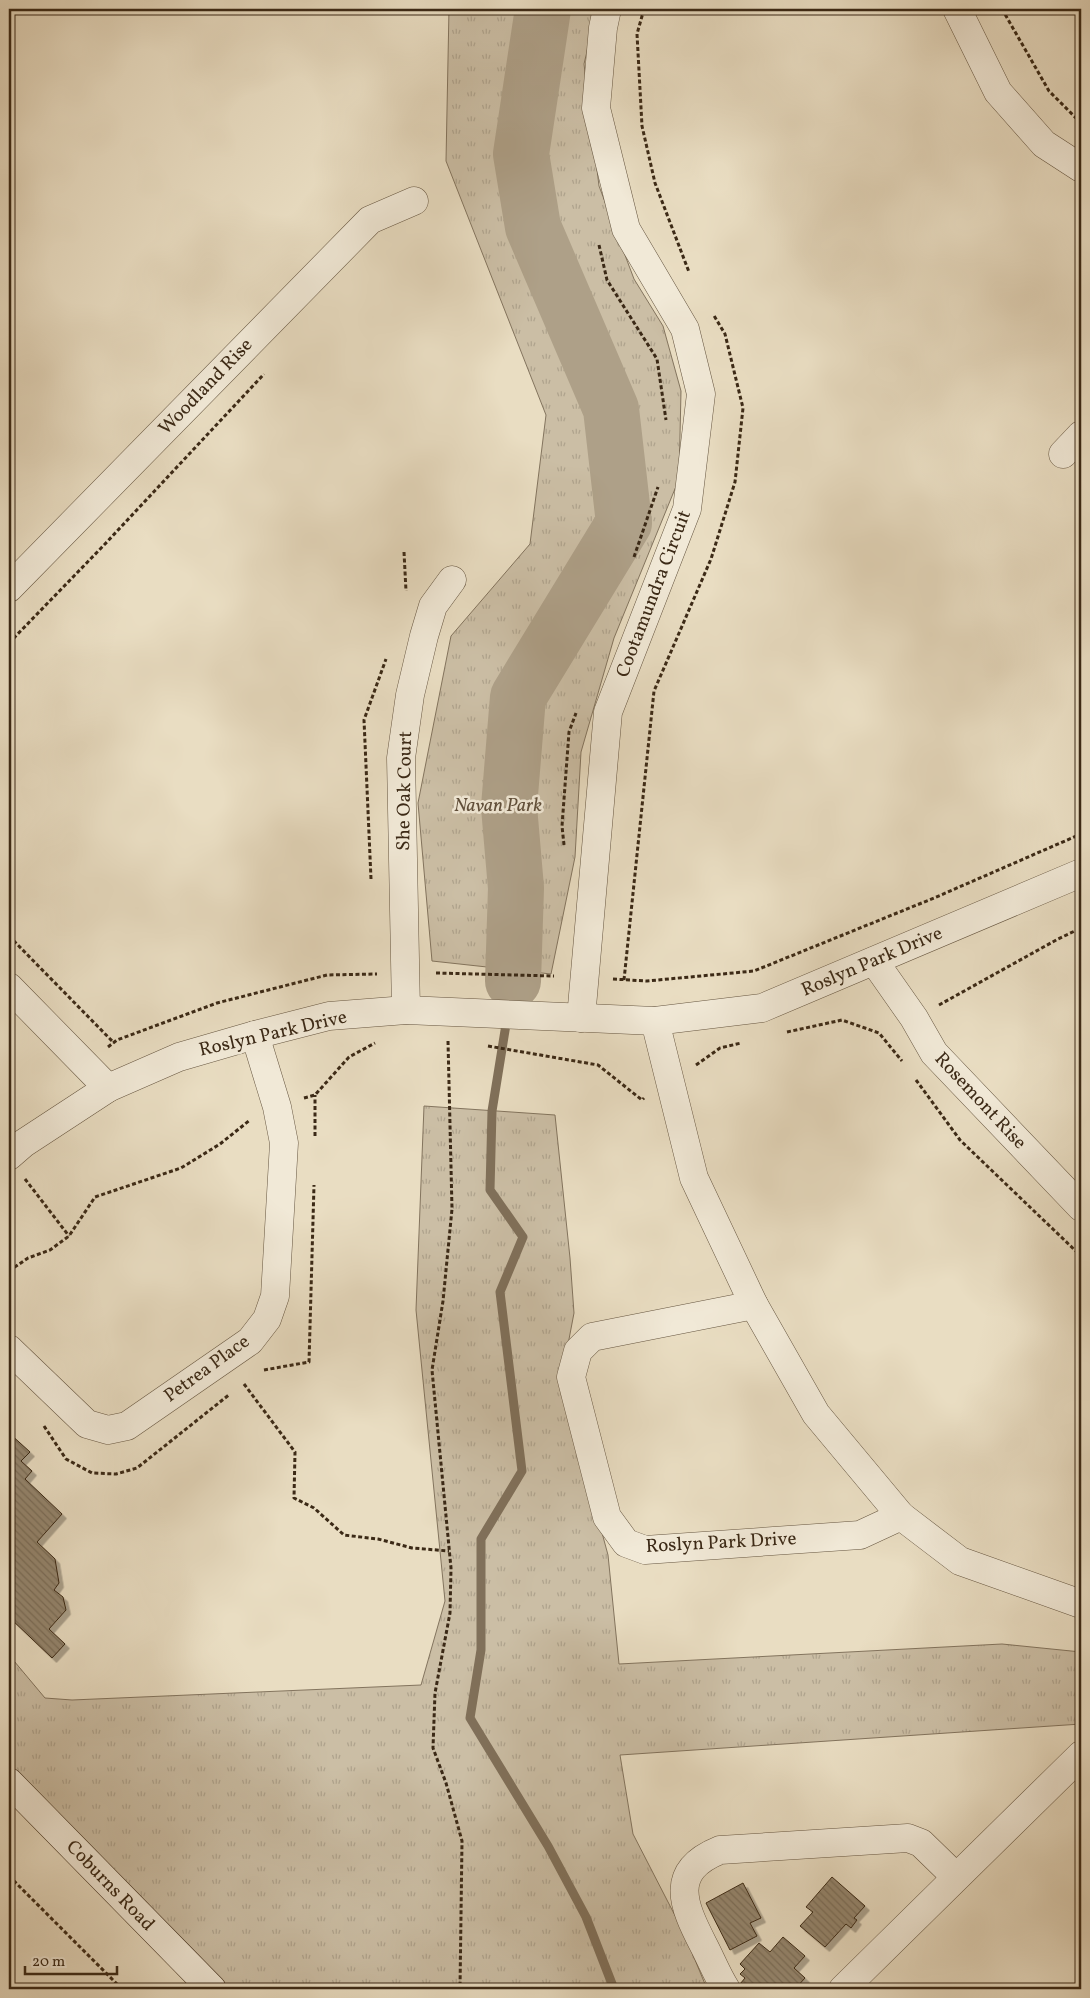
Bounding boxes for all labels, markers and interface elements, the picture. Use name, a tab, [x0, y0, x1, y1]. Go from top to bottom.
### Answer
street label: Woodland Rise	[153, 333, 259, 441]
street label: Cootamundra Circuit	[610, 506, 698, 681]
street label: She Oak Court	[391, 730, 419, 851]
park label: Navan Park	[454, 793, 542, 819]
street label: Roslyn Park Drive	[797, 921, 947, 1003]
street label: Roslyn Park Drive	[197, 1004, 349, 1064]
street label: Rosemont Rise	[928, 1047, 1032, 1155]
street label: Petrea Place	[159, 1329, 255, 1409]
street label: Roslyn Park Drive	[645, 1526, 797, 1560]
street label: Coburns Road	[60, 1835, 160, 1937]
scale bar	[25, 1943, 118, 1975]
text: 20 m	[32, 1952, 65, 1973]

